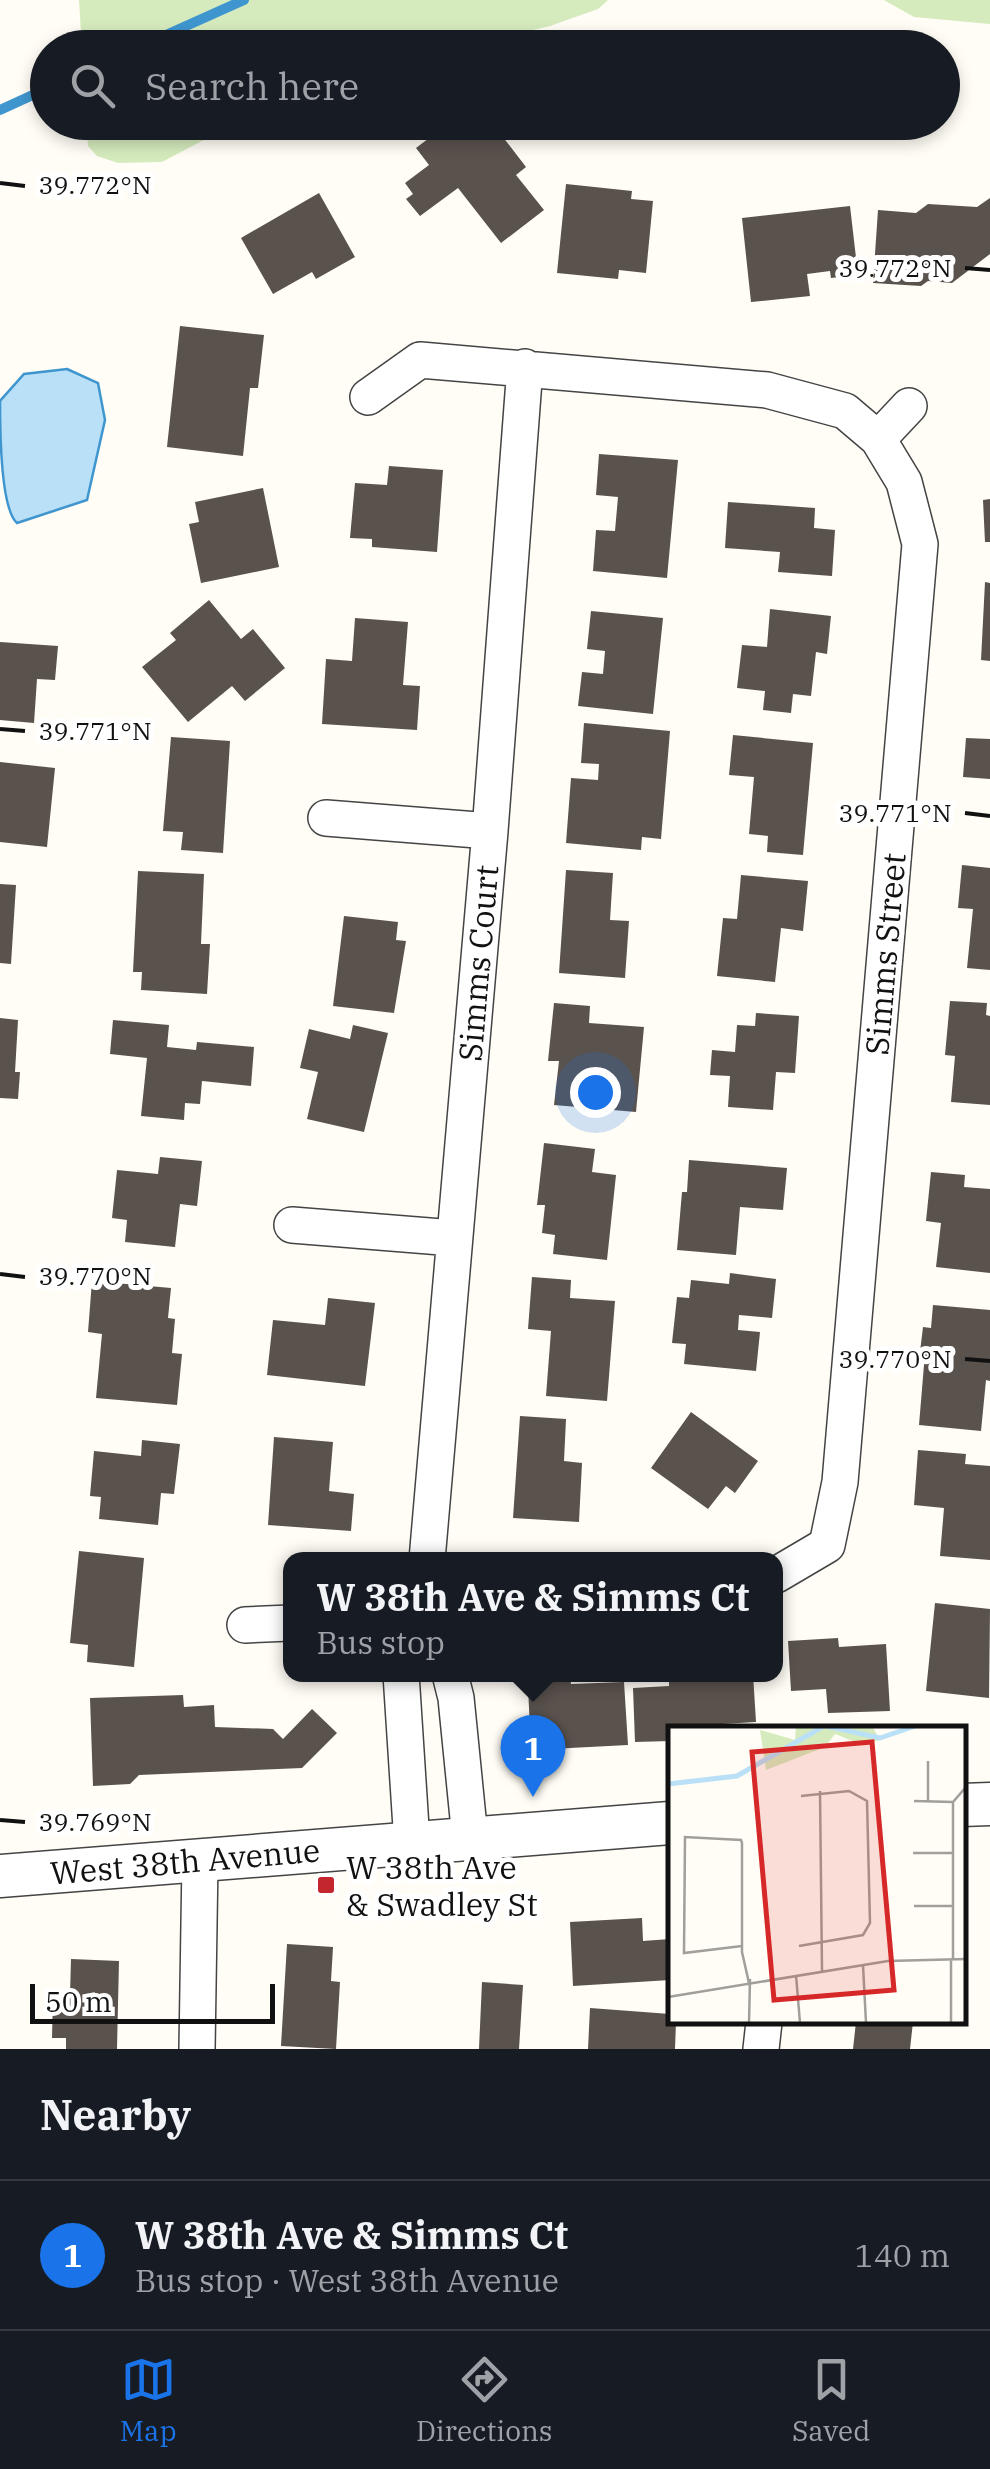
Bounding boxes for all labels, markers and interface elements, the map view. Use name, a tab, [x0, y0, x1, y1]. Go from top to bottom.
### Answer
search box	[30, 30, 960, 140]
icon: search	[65, 58, 120, 113]
text: Search here	[145, 61, 359, 110]
text: 39.772°N	[39, 168, 151, 201]
text: 39.772°N	[839, 251, 951, 284]
text: 39.771°N	[39, 714, 151, 747]
text: 39.771°N	[839, 796, 951, 829]
street label: Simms Street	[855, 851, 915, 1057]
street label: Simms Court	[448, 863, 508, 1063]
your location	[570, 1067, 621, 1118]
text: 39.770°N	[39, 1259, 151, 1292]
text: 39.770°N	[839, 1342, 951, 1375]
popup	[283, 1552, 783, 1682]
text: W 38th Ave & Simms Ct	[316, 1572, 750, 1621]
text: Bus stop	[316, 1621, 445, 1663]
pin: 1	[500, 1714, 566, 1797]
inset map	[668, 1726, 965, 2024]
text: 39.769°N	[39, 1805, 151, 1838]
street label: West 38th Avenue	[48, 1828, 322, 1894]
place label: W 38th Ave & Swadley St	[346, 1846, 538, 1925]
marker: W 38th Ave & Swadley St	[315, 1874, 337, 1896]
scale bar	[30, 1979, 275, 2024]
text: 50 m	[45, 1983, 112, 2020]
text: Nearby	[40, 2087, 191, 2142]
text: W 38th Ave & Simms Ct	[135, 2210, 568, 2259]
text: 1	[63, 2234, 82, 2276]
text: 140 m	[854, 2234, 950, 2276]
text: Bus stop · West 38th Avenue	[135, 2259, 559, 2301]
tab: Map	[120, 2352, 177, 2449]
tab: Directions	[416, 2352, 553, 2449]
tab: Saved	[792, 2352, 870, 2449]

